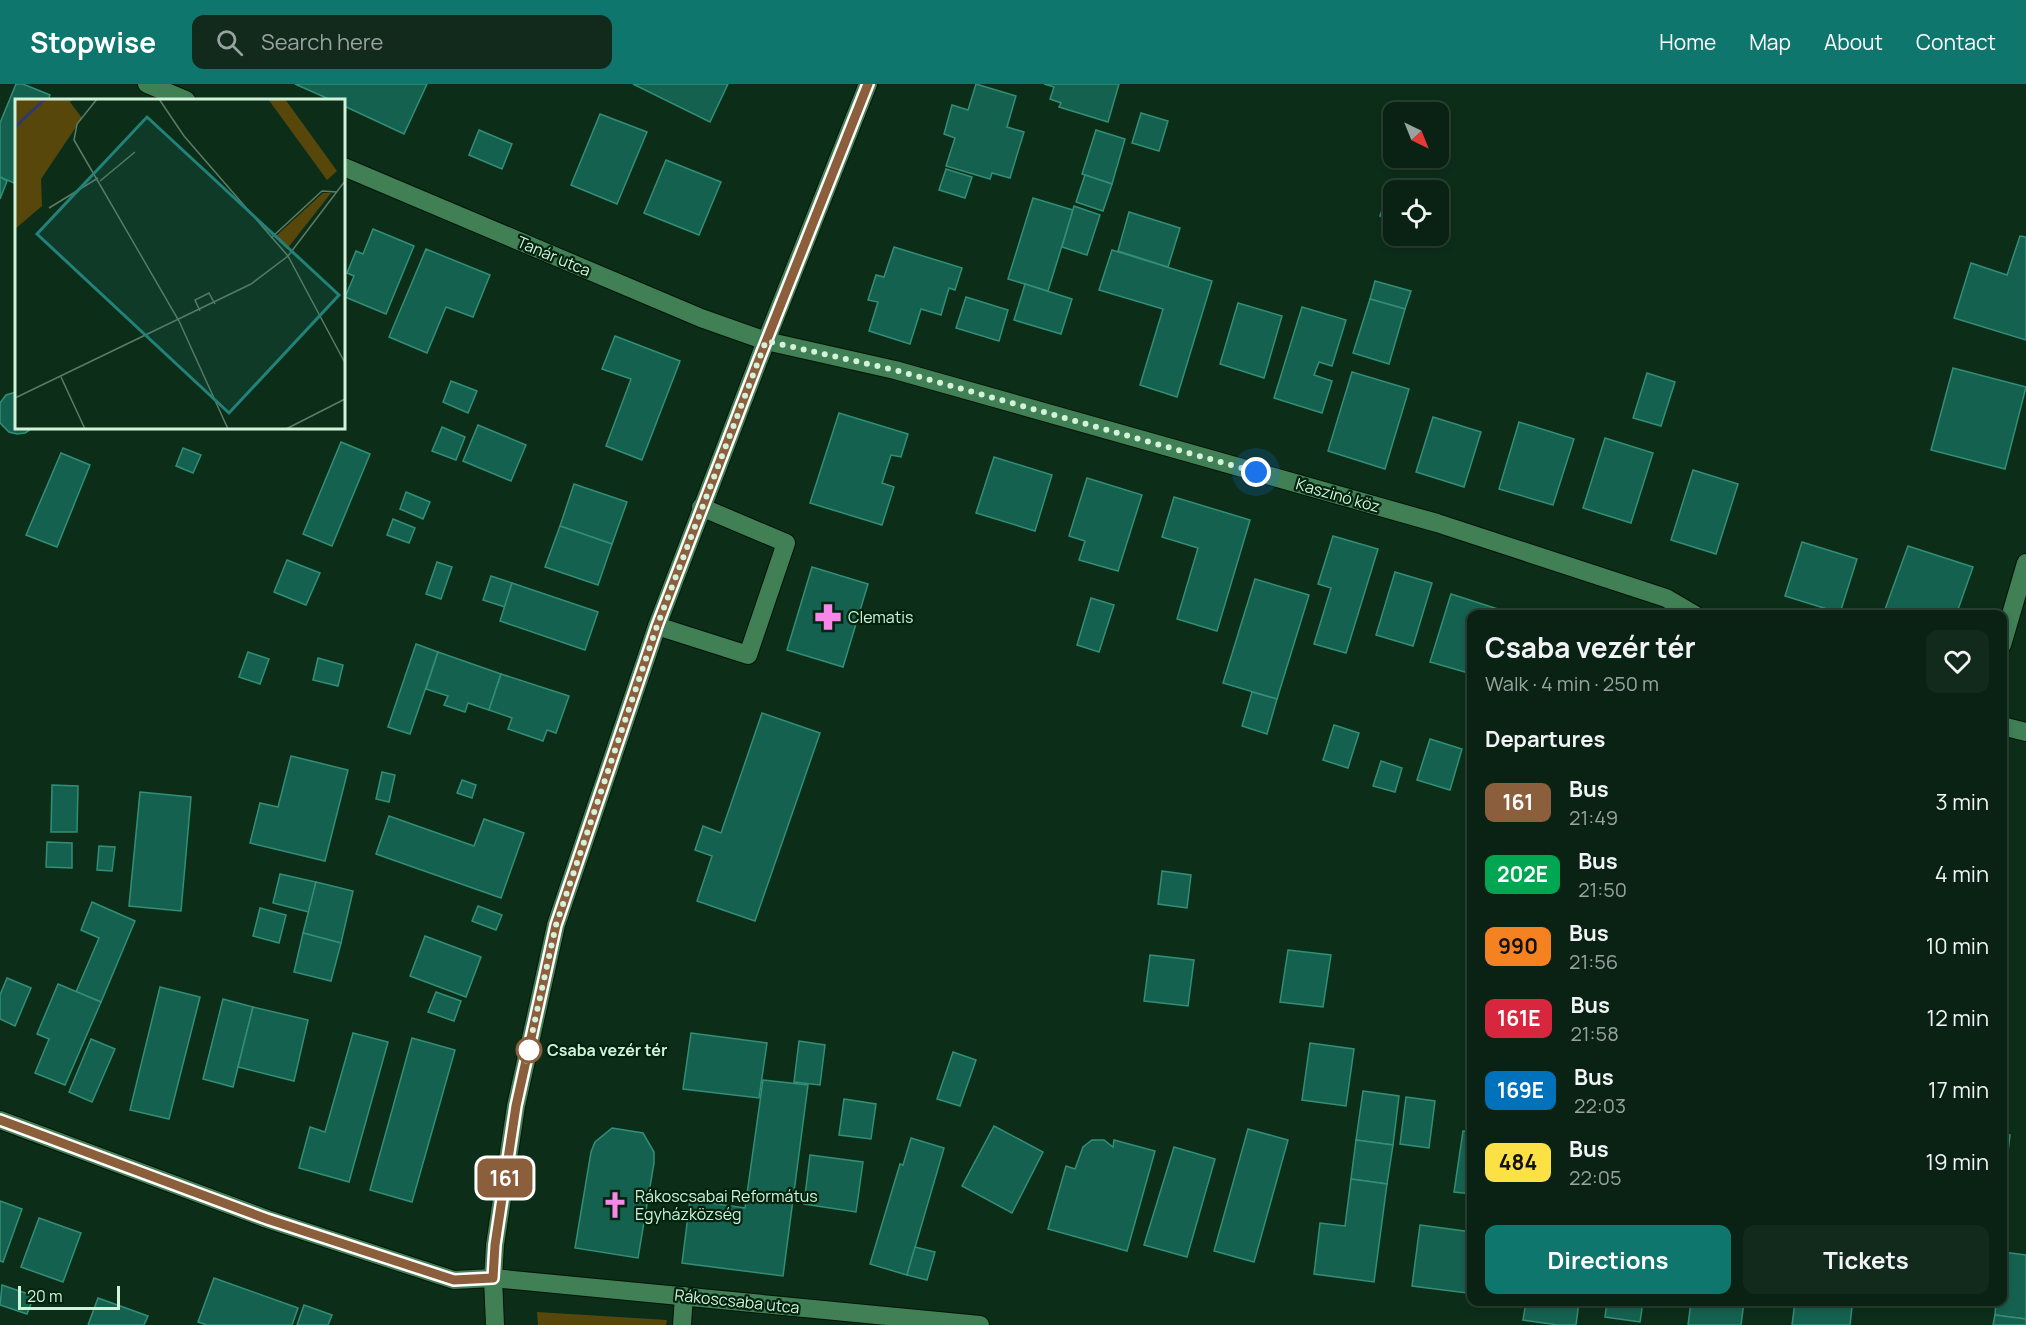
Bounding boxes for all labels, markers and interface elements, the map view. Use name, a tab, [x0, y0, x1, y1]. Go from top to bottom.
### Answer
search box	[192, 15, 612, 69]
text: Stopwise	[30, 23, 156, 61]
icon: search	[213, 26, 246, 59]
text: Search here	[261, 27, 383, 57]
text: Home	[1659, 28, 1716, 56]
text: Map	[1749, 28, 1791, 56]
text: About	[1824, 28, 1883, 56]
text: Contact	[1916, 28, 1996, 56]
inset map	[15, 99, 345, 429]
north arrow	[1383, 102, 1449, 168]
map controls	[1383, 102, 1449, 246]
button: locate	[1383, 180, 1449, 246]
street label: Tanár utca	[514, 231, 594, 281]
your location	[1241, 457, 1271, 487]
street label: Kaszinó köz	[1293, 473, 1383, 517]
pharmacy icon: Clematis	[813, 602, 843, 632]
place label: Clematis	[848, 606, 913, 628]
text: Csaba vezér tér	[1485, 628, 1696, 666]
button: heart	[1926, 630, 1989, 693]
text: Walk · 4 min · 250 m	[1485, 670, 1659, 697]
text: Departures	[1485, 724, 1605, 754]
text: Bus	[1569, 774, 1609, 804]
text: 3 min	[1936, 787, 1989, 817]
text: 161	[1502, 788, 1534, 816]
text: 21:49	[1569, 804, 1618, 831]
text: Bus	[1578, 846, 1618, 876]
text: 4 min	[1935, 859, 1989, 889]
text: 202E	[1497, 860, 1548, 888]
text: 21:50	[1578, 876, 1627, 903]
text: Bus	[1569, 918, 1609, 948]
text: 10 min	[1926, 931, 1989, 961]
text: 990	[1498, 932, 1538, 960]
text: 21:56	[1569, 948, 1618, 975]
text: Bus	[1570, 990, 1610, 1020]
text: 12 min	[1927, 1003, 1989, 1033]
text: 161E	[1497, 1004, 1540, 1032]
text: 21:58	[1570, 1020, 1619, 1047]
marker: Csaba vezér tér	[516, 1037, 542, 1063]
place label: Csaba vezér tér	[547, 1039, 667, 1061]
text: Bus	[1574, 1062, 1614, 1092]
text: 17 min	[1928, 1075, 1989, 1105]
text: 169E	[1497, 1076, 1544, 1104]
text: 22:03	[1574, 1092, 1626, 1119]
text: Bus	[1569, 1134, 1609, 1164]
text: 19 min	[1926, 1147, 1989, 1177]
text: 484	[1499, 1148, 1537, 1176]
line badge: 161	[470, 1158, 540, 1198]
text: 161	[489, 1164, 521, 1192]
text: 22:05	[1569, 1164, 1622, 1191]
place label: Rákoscsabai Református Egyházközség	[635, 1185, 818, 1225]
church icon: Rákoscsabai Református Egyházközség	[600, 1190, 630, 1220]
button: Directions	[1485, 1225, 1731, 1294]
button: Tickets	[1743, 1225, 1989, 1294]
scale bar	[18, 1283, 120, 1310]
street label: Rákoscsaba utca	[673, 1283, 801, 1319]
text: 20 m	[27, 1285, 63, 1307]

